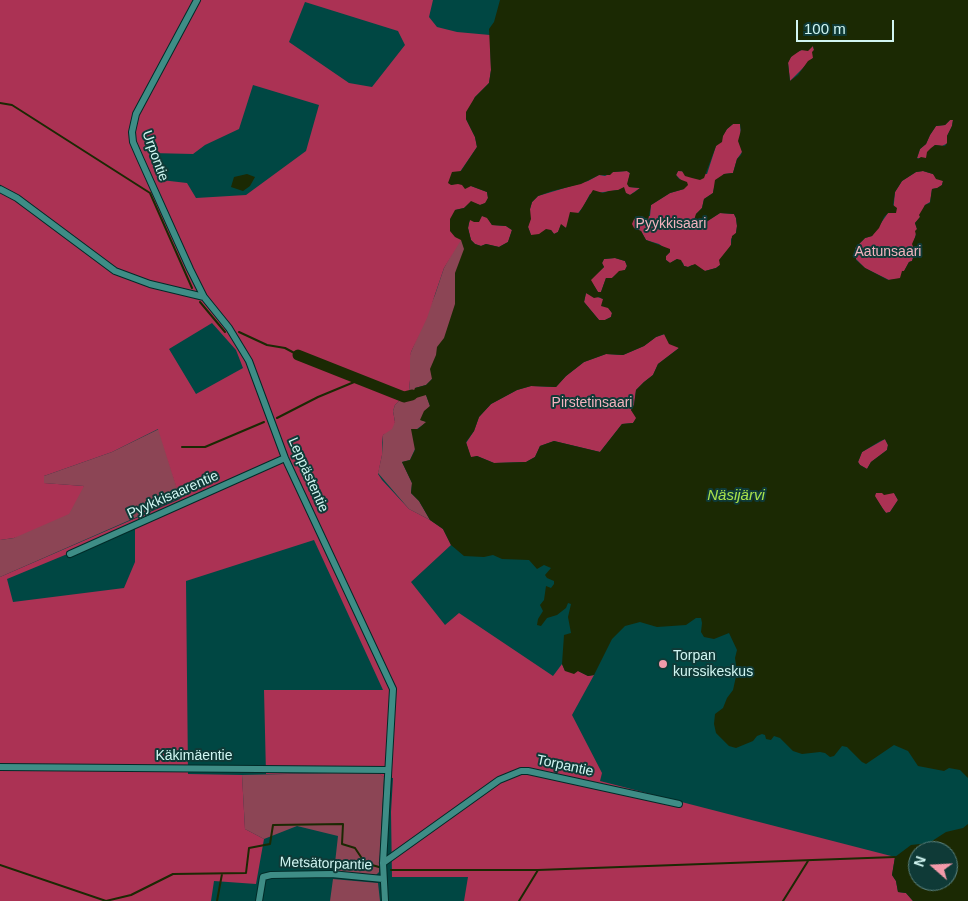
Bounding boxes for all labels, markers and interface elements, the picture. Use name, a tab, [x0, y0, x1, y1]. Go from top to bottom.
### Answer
scale bar	[798, 10, 896, 42]
text: 100 m	[804, 20, 846, 37]
street label: Urpontie	[138, 128, 172, 184]
park label: Pyykkisaari	[636, 216, 706, 232]
park label: Aatunsaari	[855, 244, 921, 260]
park label: Pirstetinsaari	[552, 395, 632, 411]
street label: Leppästentie	[284, 435, 332, 515]
street label: Pyykkisaarentie	[125, 467, 221, 523]
water label: Näsijärvi	[707, 487, 765, 505]
place label: Torpan kurssikeskus	[673, 648, 753, 680]
marker: Torpan kurssikeskus	[657, 658, 669, 670]
street label: Käkimäentie	[155, 748, 233, 764]
street label: Torpantie	[535, 752, 595, 780]
north arrow	[908, 841, 958, 891]
street label: Metsätorpantie	[279, 854, 373, 874]
text: N	[911, 854, 929, 869]

